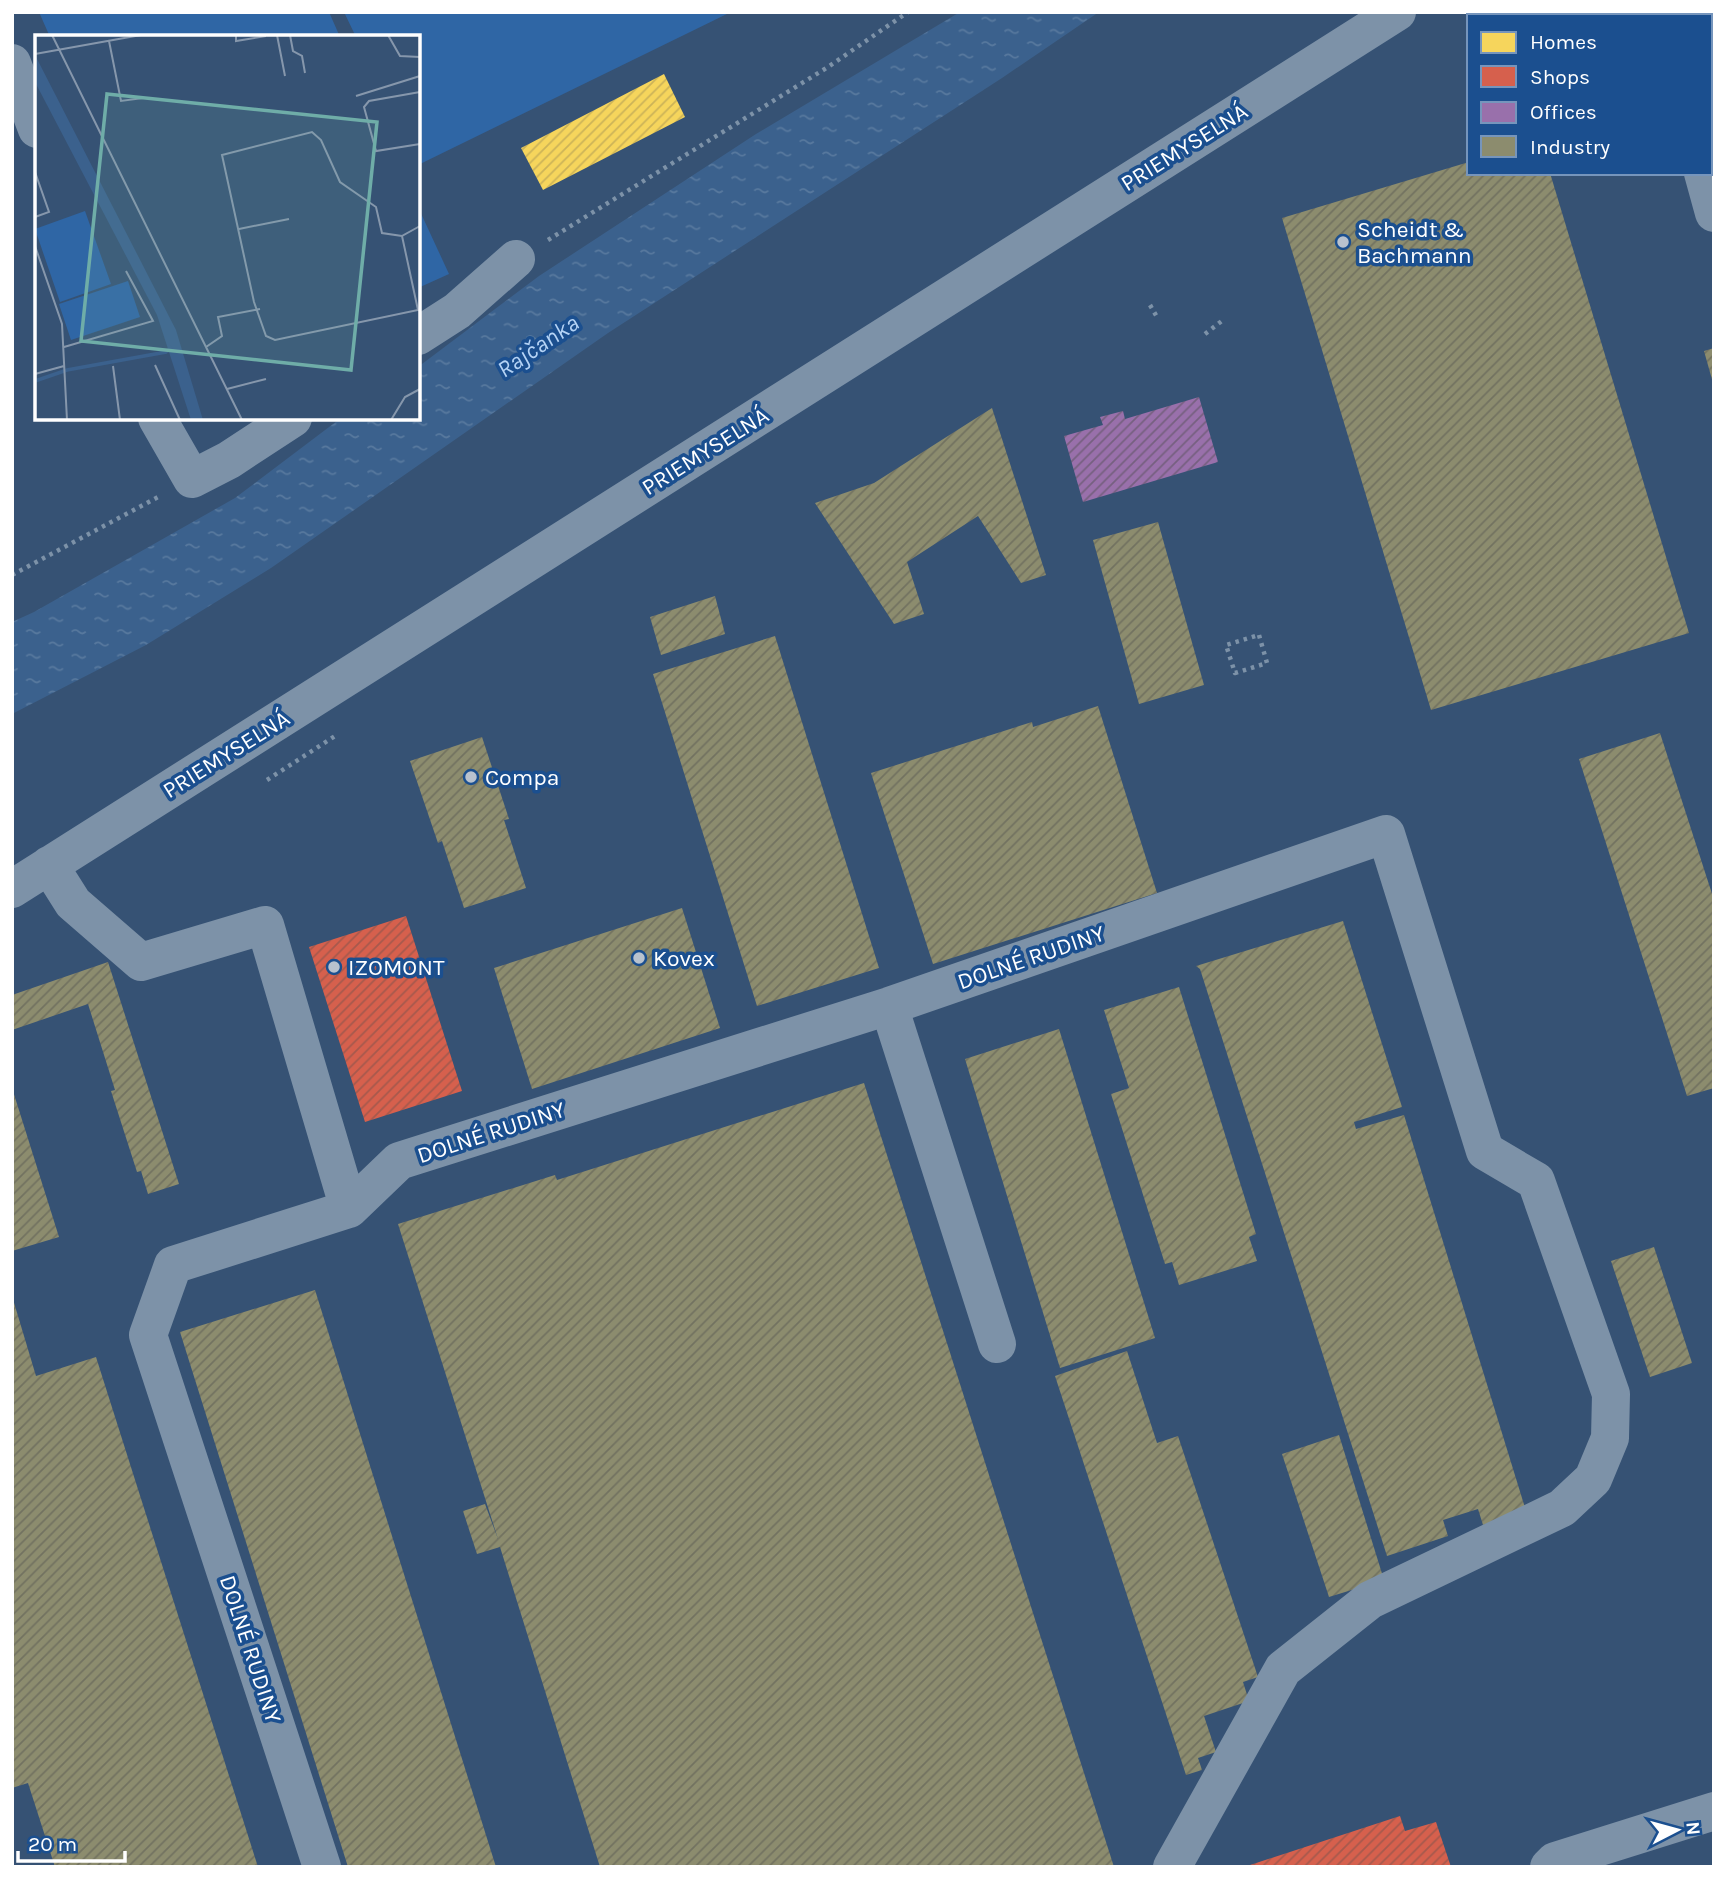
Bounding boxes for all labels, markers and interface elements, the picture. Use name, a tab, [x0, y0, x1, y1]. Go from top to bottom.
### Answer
legend	[1467, 14, 1712, 175]
text: Homes	[1530, 30, 1597, 54]
inset map	[35, 35, 420, 420]
text: Shops	[1530, 65, 1590, 89]
street label: PRIEMYSELNÁ	[1116, 98, 1253, 197]
text: Offices	[1530, 100, 1597, 124]
text: Industry	[1530, 135, 1610, 159]
place label: Scheidt & Bachmann	[1357, 216, 1472, 269]
marker: Scheidt & Bachmann	[1335, 234, 1351, 250]
water label: Rajčanka	[492, 308, 584, 384]
street label: PRIEMYSELNÁ	[637, 402, 774, 501]
street label: PRIEMYSELNÁ	[158, 705, 295, 804]
place label: Compa	[485, 764, 559, 791]
marker: Compa	[463, 769, 479, 785]
street label: DOLNÉ RUDINY	[954, 920, 1109, 995]
place label: Kovex	[653, 945, 715, 972]
marker: Kovex	[631, 950, 647, 966]
place label: IZOMONT	[348, 954, 445, 981]
marker: IZOMONT	[326, 959, 342, 975]
street label: DOLNÉ RUDINY	[414, 1096, 569, 1169]
street label: DOLNÉ RUDINY	[214, 1572, 287, 1727]
north arrow	[1642, 1795, 1712, 1865]
scale bar	[18, 1820, 124, 1864]
text: N	[1681, 1820, 1705, 1836]
text: 20 m	[28, 1832, 77, 1856]

